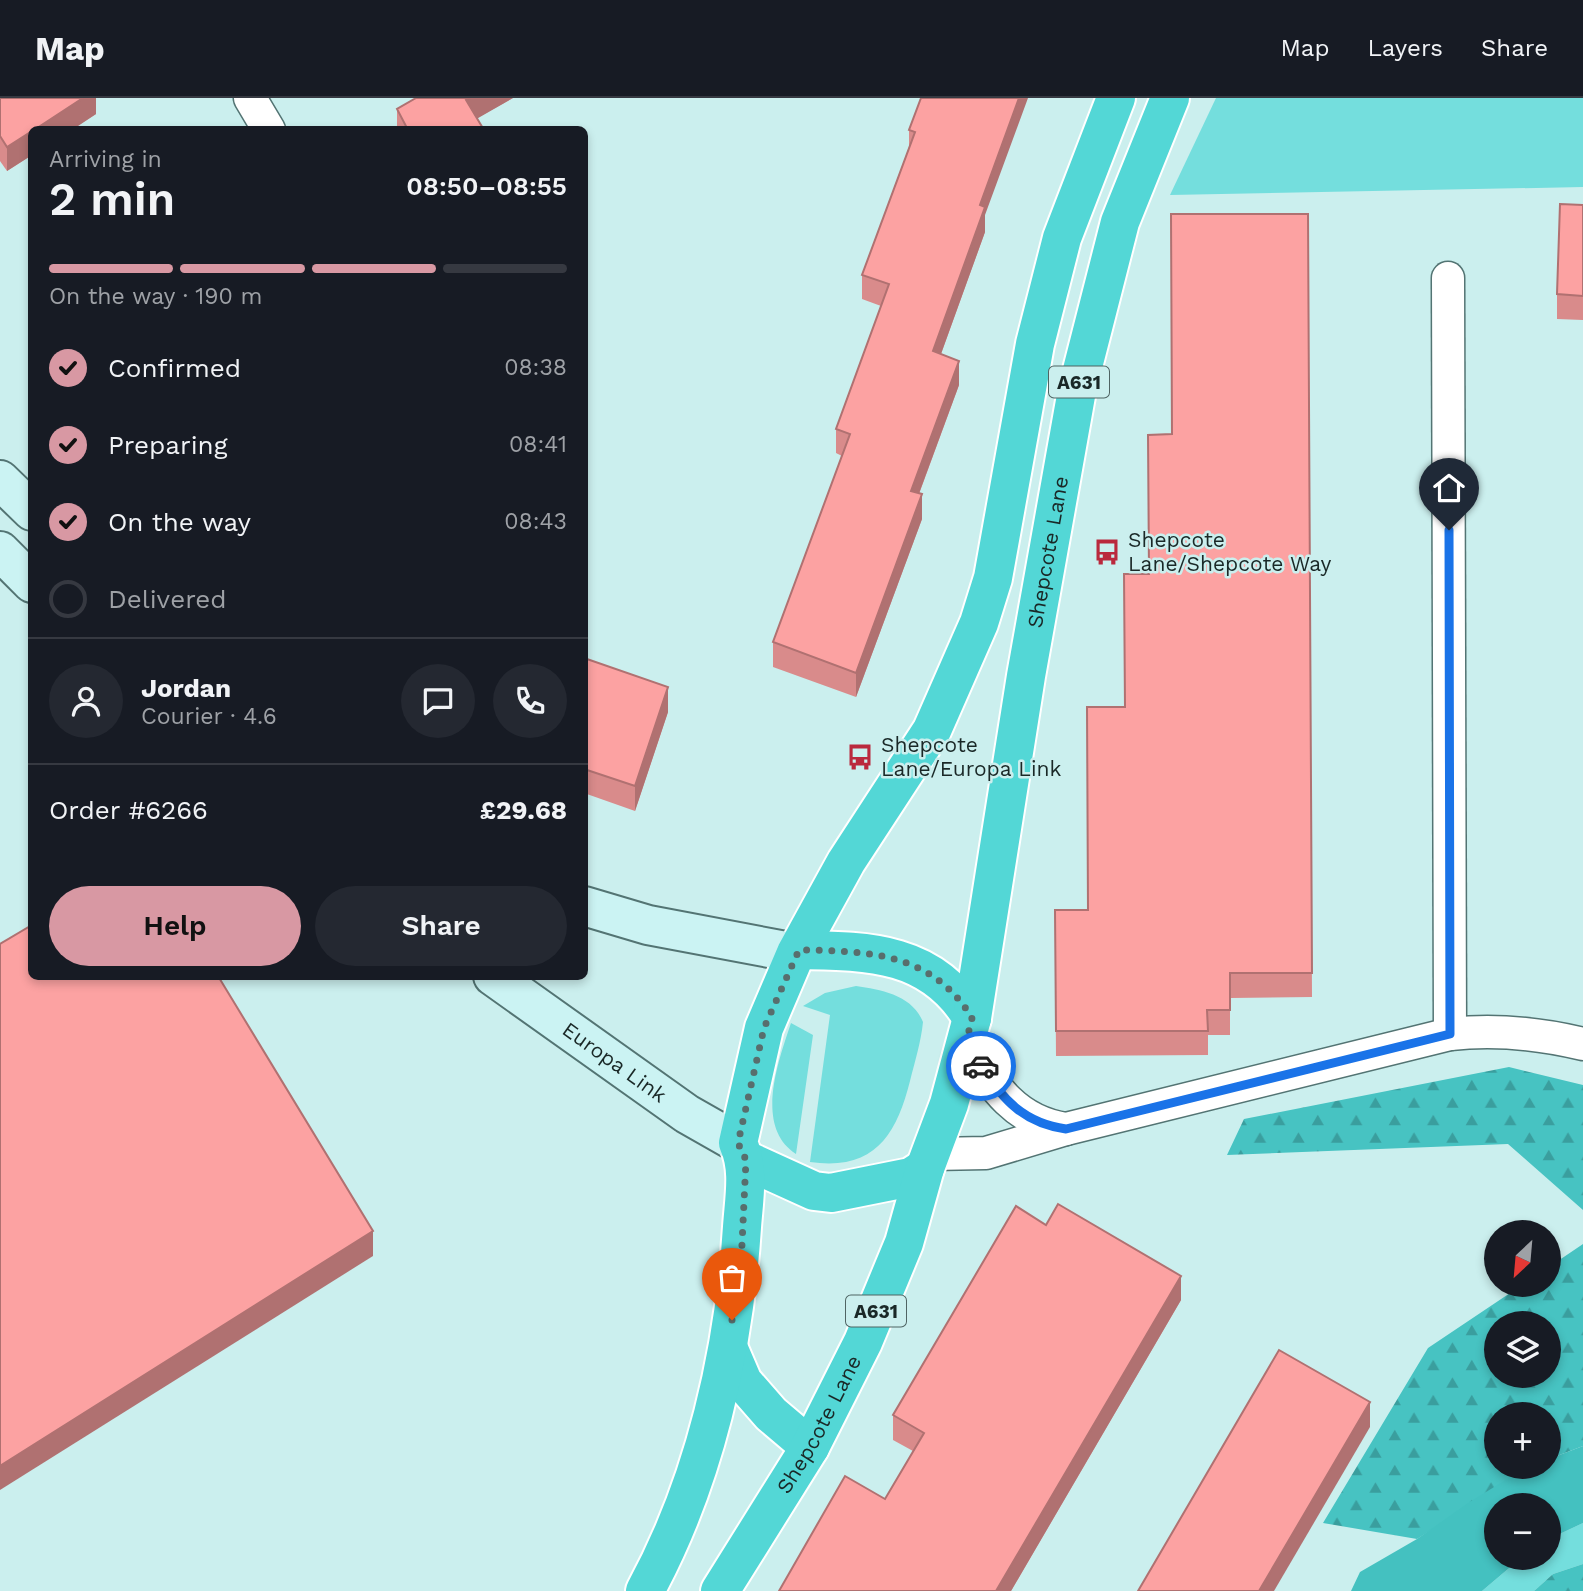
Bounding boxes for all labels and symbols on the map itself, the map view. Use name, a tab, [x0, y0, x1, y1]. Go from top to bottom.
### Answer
road number: A631	[1049, 366, 1109, 398]
pin	[1419, 458, 1479, 530]
street label: Shepcote Lane	[1022, 474, 1073, 630]
place label: Shepcote Lane/Shepcote Way	[1128, 527, 1332, 576]
bus stop icon: Shepcote Lane/Shepcote Way	[1092, 537, 1122, 567]
place label: Shepcote Lane/Europa Link	[881, 732, 1061, 781]
bus stop icon: Shepcote Lane/Europa Link	[845, 742, 875, 772]
street label: Europa Link	[558, 1016, 672, 1107]
courier	[946, 1031, 1016, 1101]
north arrow	[1484, 1220, 1561, 1297]
pin	[702, 1248, 762, 1320]
road number: A631	[846, 1296, 906, 1326]
street label: Shepcote Lane	[771, 1351, 866, 1498]

